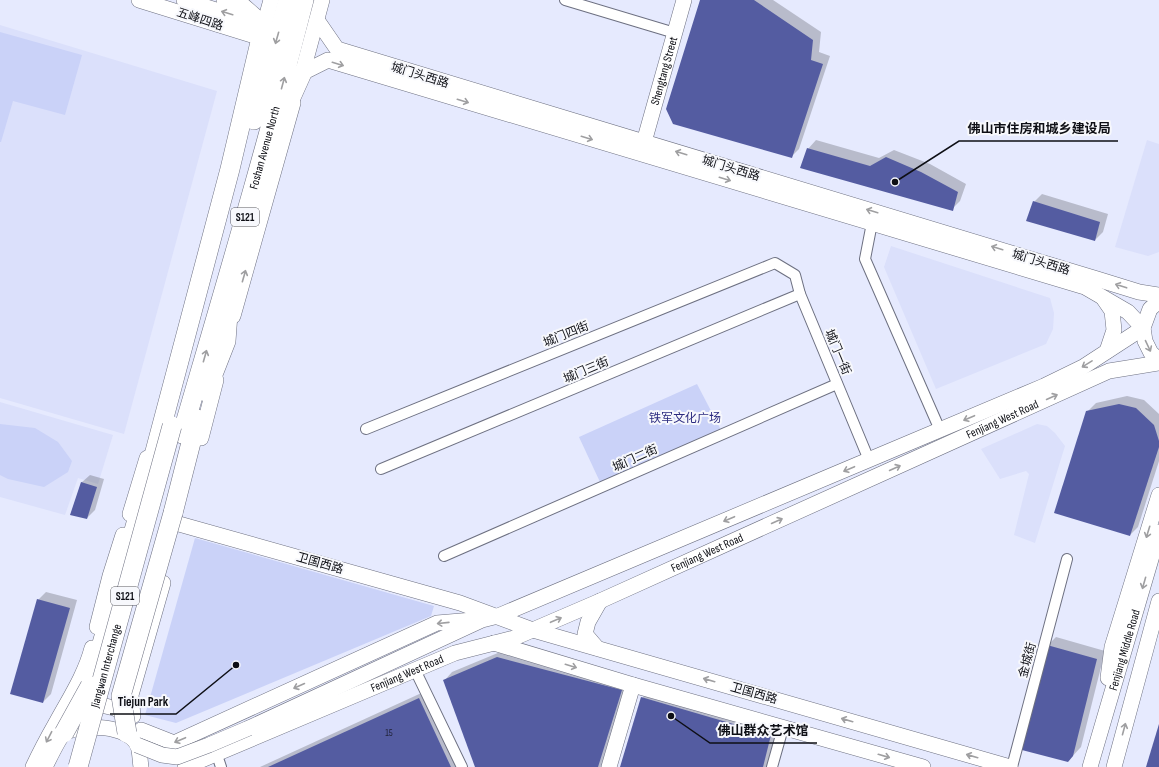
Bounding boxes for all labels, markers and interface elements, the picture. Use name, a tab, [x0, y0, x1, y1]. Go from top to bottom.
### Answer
street label: 五峰四路	[175, 5, 225, 34]
one-way arrow	[221, 9, 234, 16]
one-way arrow	[273, 31, 280, 44]
street label: Shengtang Street	[648, 35, 681, 107]
street label: 城门头西路	[389, 60, 451, 91]
one-way arrow	[331, 61, 344, 68]
one-way arrow	[279, 77, 287, 90]
one-way arrow	[456, 98, 469, 105]
street label: Foshan Avenue North	[246, 105, 284, 191]
callout: 佛山市住房和城乡建设局	[959, 116, 1118, 141]
text: 佛山市住房和城乡建设局	[967, 121, 1111, 137]
one-way arrow	[580, 135, 593, 142]
one-way arrow	[675, 149, 688, 156]
street label: 城门头西路	[700, 153, 762, 184]
one-way arrow	[718, 176, 731, 183]
one-way arrow	[866, 207, 879, 214]
road number: S121	[231, 208, 259, 226]
one-way arrow	[991, 244, 1004, 251]
street label: 城门头西路	[1010, 247, 1072, 278]
one-way arrow	[241, 270, 248, 283]
one-way arrow	[1115, 282, 1128, 289]
street label: 城门四街	[541, 319, 591, 350]
street label: 城门一街	[821, 327, 854, 377]
one-way arrow	[1144, 339, 1152, 351]
one-way arrow	[202, 350, 209, 363]
street label: 城门三街	[561, 354, 611, 387]
one-way arrow	[1082, 360, 1093, 368]
one-way arrow	[1045, 392, 1057, 400]
street label: Fenjiang West Road	[964, 397, 1041, 442]
park label: 铁军文化广场	[649, 411, 721, 426]
one-way arrow	[963, 415, 975, 422]
street label: 城门二街	[610, 442, 660, 475]
one-way arrow	[889, 463, 901, 471]
one-way arrow	[843, 465, 855, 473]
one-way arrow	[724, 516, 736, 523]
one-way arrow	[770, 517, 782, 524]
one-way arrow	[1144, 525, 1151, 538]
street label: Fenjiang West Road	[669, 530, 746, 576]
street label: 卫国西路	[295, 550, 345, 577]
one-way arrow	[1140, 576, 1147, 589]
road number: S121	[111, 587, 139, 605]
street label: Fenjiang Middle Road	[1106, 608, 1144, 692]
one-way arrow	[549, 616, 561, 623]
one-way arrow	[437, 619, 450, 626]
street label: Jiangwan Interchange	[87, 622, 125, 710]
street label: 金城街	[1016, 641, 1039, 679]
street label: Fenjiang West Road	[369, 652, 446, 696]
one-way arrow	[564, 663, 577, 670]
one-way arrow	[703, 676, 716, 683]
street label: 卫国西路	[729, 680, 779, 707]
one-way arrow	[293, 683, 305, 690]
callout: Tiejun Park	[110, 689, 176, 714]
text: Tiejun Park	[118, 694, 169, 710]
one-way arrow	[841, 716, 854, 723]
callout: 佛山群众艺术馆	[710, 718, 817, 743]
text: 佛山群众艺术馆	[717, 723, 809, 739]
one-way arrow	[1121, 723, 1128, 736]
house number: 15	[385, 727, 393, 739]
one-way arrow	[45, 730, 52, 742]
one-way arrow	[174, 736, 186, 744]
one-way arrow	[966, 752, 979, 759]
one-way arrow	[877, 753, 890, 760]

